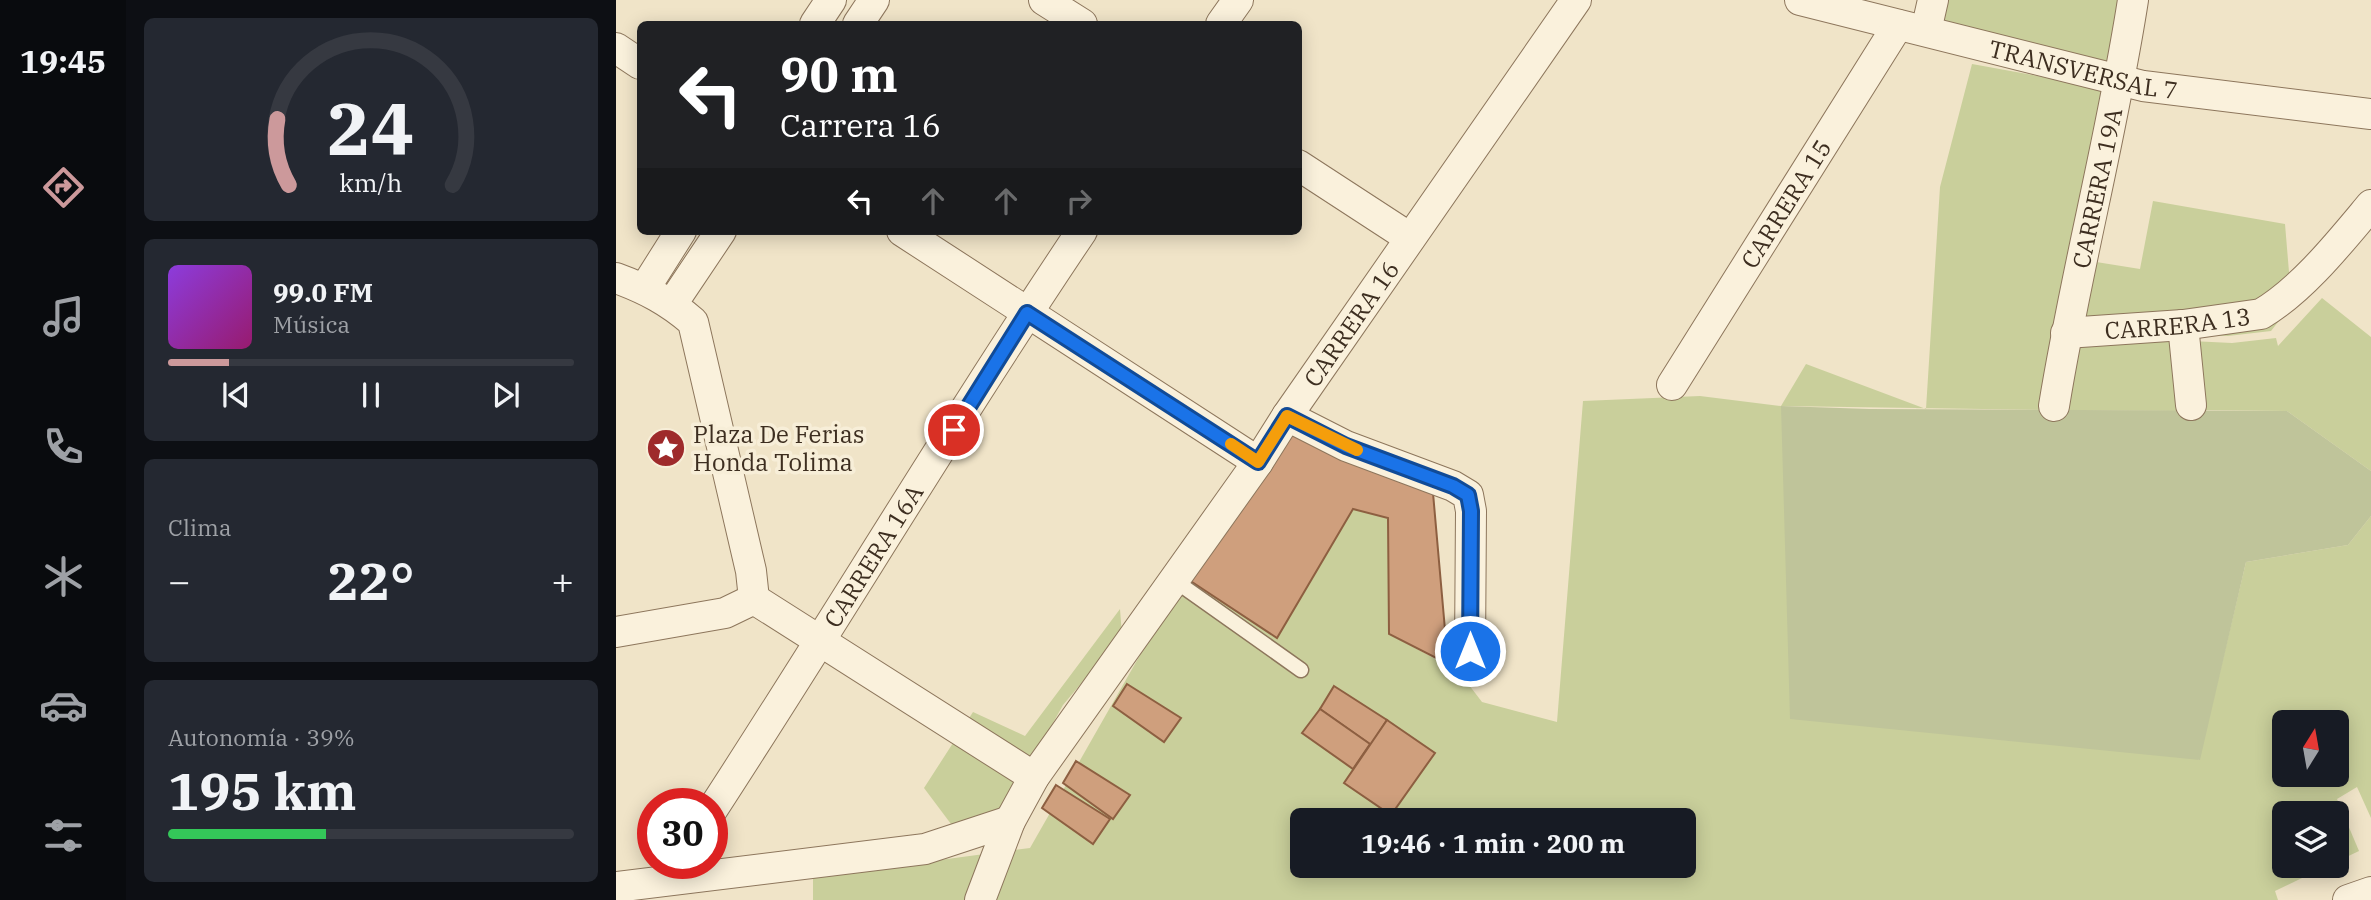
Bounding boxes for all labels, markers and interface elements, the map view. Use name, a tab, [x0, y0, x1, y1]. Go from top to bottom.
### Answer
street label: TRANSVERSAL 7	[1986, 32, 2180, 106]
text: 19:45	[20, 40, 106, 82]
text: 90 m	[780, 42, 898, 105]
icon: left	[665, 49, 756, 140]
text: 24	[327, 81, 415, 176]
text: Carrera 16	[780, 104, 941, 146]
street label: CARRERA 19A	[2064, 105, 2129, 271]
street label: CARRERA 15	[1733, 133, 1838, 274]
icon: directions	[39, 163, 88, 212]
text: km/h	[339, 166, 403, 199]
icon: left	[841, 182, 879, 220]
icon: ahead	[914, 182, 952, 220]
icon: ahead	[987, 182, 1025, 220]
icon: right	[1060, 182, 1098, 220]
street label: CARRERA 16	[1296, 254, 1406, 393]
text: 99.0 FM	[273, 275, 373, 309]
icon: music	[39, 292, 88, 341]
street label: CARRERA 13	[2104, 300, 2253, 346]
text: Música	[273, 309, 350, 339]
icon: previous	[217, 376, 255, 414]
icon: pause	[352, 376, 390, 414]
icon: next	[487, 376, 525, 414]
pin	[924, 400, 984, 460]
icon: arrive	[935, 411, 973, 449]
place label: Plaza De Ferias Honda Tolima	[693, 418, 864, 478]
icon: phone	[39, 422, 88, 471]
place icon: Plaza De Ferias Honda Tolima	[645, 427, 687, 469]
street label: CARRERA 16A	[816, 478, 930, 633]
text: Clima	[168, 512, 232, 542]
text: 22°	[328, 547, 414, 614]
icon: climate	[39, 552, 88, 601]
text: −	[168, 556, 191, 605]
text: +	[551, 556, 574, 605]
position arrow	[1433, 614, 1507, 688]
icon: car	[39, 681, 88, 730]
north arrow	[2272, 710, 2348, 788]
map controls	[2272, 710, 2349, 878]
text: Autonomía · 39%	[168, 722, 355, 752]
text: 195 km	[168, 757, 357, 824]
speed limit sign: 30	[637, 788, 728, 879]
button: layers	[2272, 801, 2349, 878]
icon: filters	[39, 811, 88, 860]
text: 19:46 · 1 min · 200 m	[1361, 826, 1625, 860]

